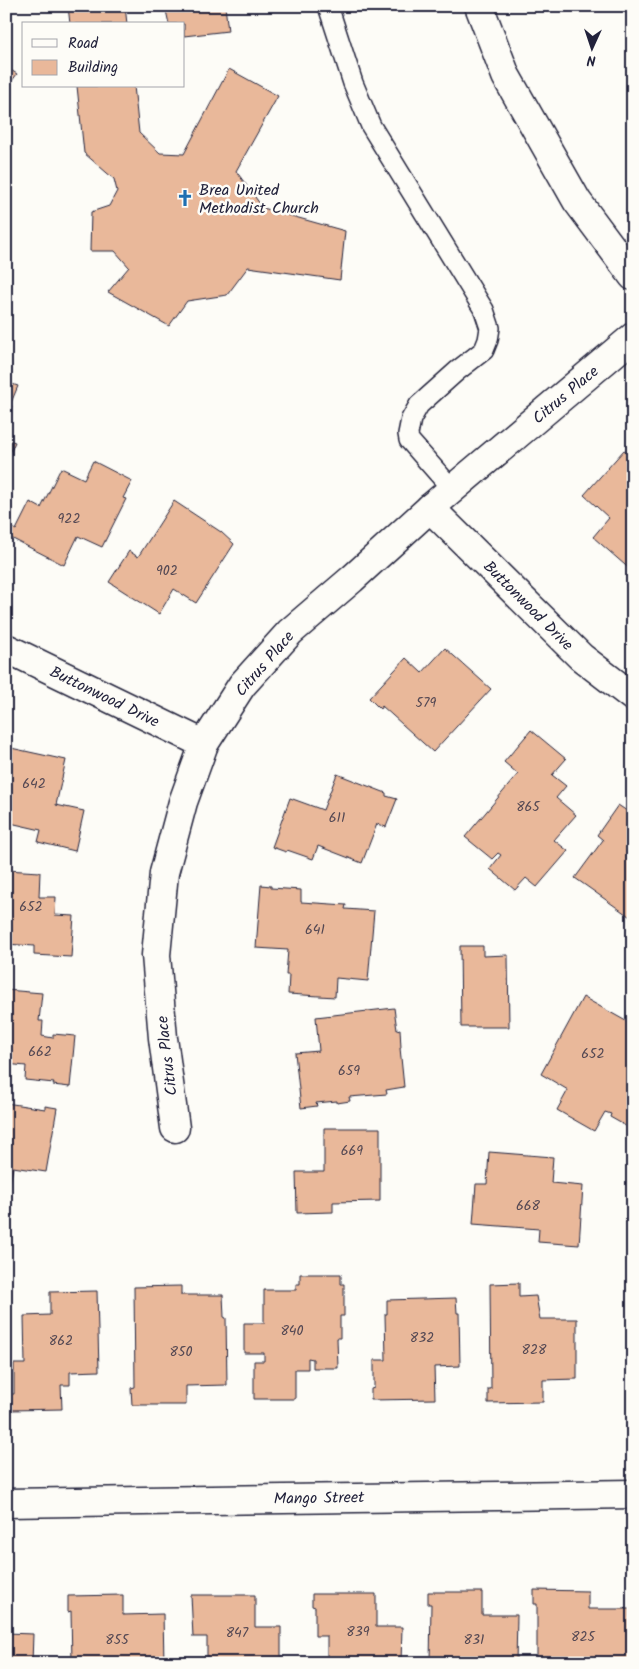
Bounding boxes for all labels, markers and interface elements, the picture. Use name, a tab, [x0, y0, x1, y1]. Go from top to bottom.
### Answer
legend	[22, 22, 185, 88]
north arrow	[566, 22, 616, 72]
text: Road	[68, 32, 99, 56]
text: N	[586, 49, 596, 71]
text: Building	[68, 56, 118, 80]
place label: Brea United Methodist Church	[199, 178, 319, 221]
church icon: Brea United Methodist Church	[175, 188, 195, 208]
street label: Citrus Place	[527, 360, 605, 431]
house number: 922	[57, 508, 81, 530]
street label: Buttonwood Drive	[477, 555, 579, 657]
house number: 902	[156, 560, 178, 582]
street label: Citrus Place	[229, 626, 301, 702]
street label: Buttonwood Drive	[45, 660, 163, 735]
house number: 579	[416, 692, 437, 714]
house number: 642	[22, 773, 46, 795]
house number: 865	[516, 796, 541, 818]
house number: 611	[329, 807, 345, 829]
house number: 652	[19, 896, 43, 918]
house number: 641	[305, 919, 325, 941]
street label: Citrus Place	[150, 1014, 185, 1097]
house number: 662	[28, 1041, 52, 1063]
house number: 652	[581, 1043, 605, 1065]
house number: 659	[338, 1060, 360, 1082]
house number: 669	[341, 1140, 363, 1162]
house number: 668	[516, 1195, 541, 1217]
house number: 840	[280, 1320, 304, 1342]
house number: 832	[410, 1327, 434, 1349]
house number: 862	[49, 1330, 73, 1352]
house number: 828	[522, 1339, 547, 1361]
house number: 850	[170, 1341, 192, 1363]
street label: Mango Street	[274, 1485, 365, 1512]
house number: 839	[346, 1621, 370, 1643]
house number: 847	[226, 1622, 249, 1644]
house number: 825	[571, 1626, 597, 1648]
house number: 855	[105, 1629, 130, 1651]
house number: 831	[464, 1629, 484, 1651]

